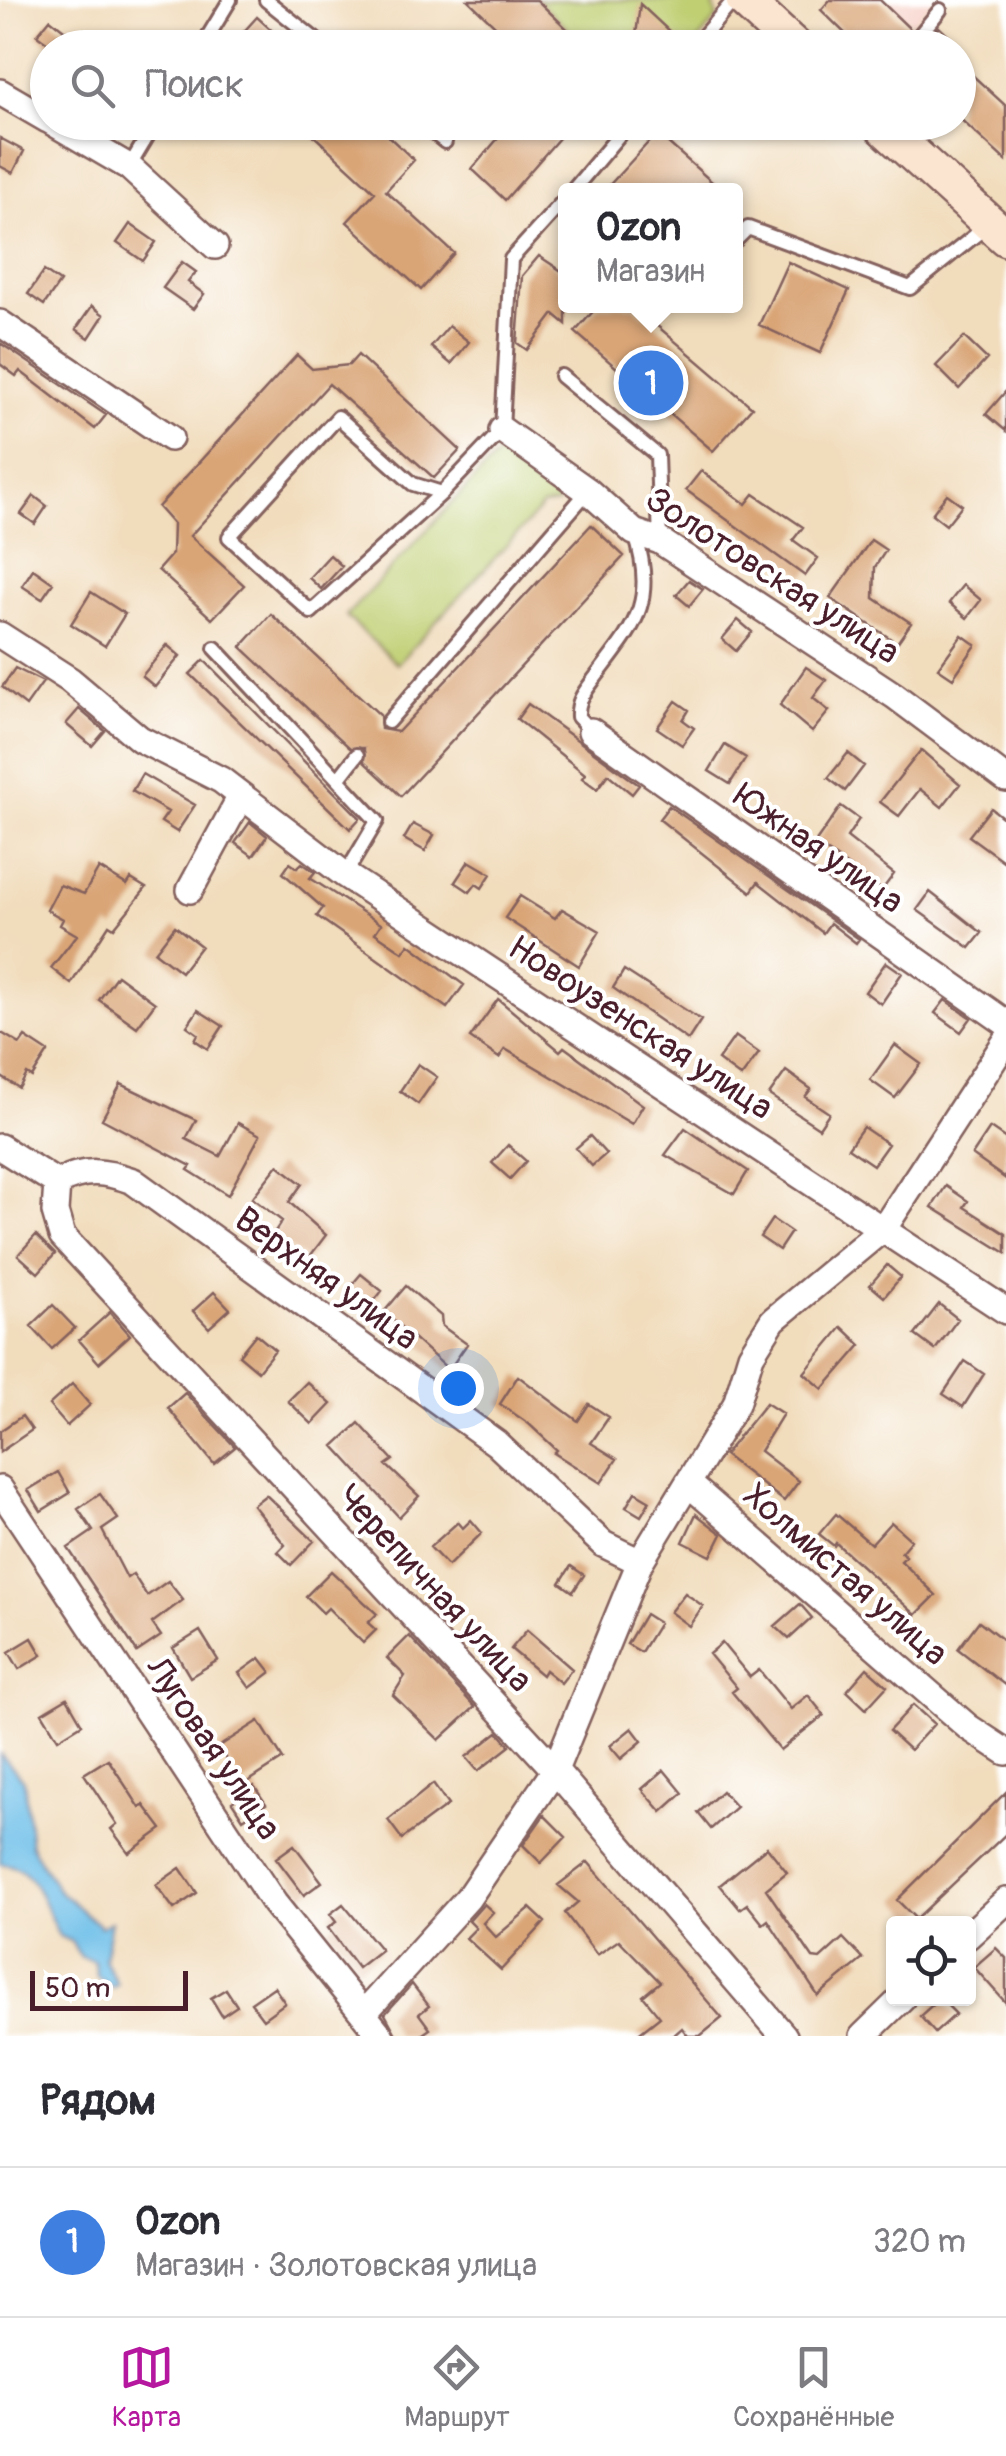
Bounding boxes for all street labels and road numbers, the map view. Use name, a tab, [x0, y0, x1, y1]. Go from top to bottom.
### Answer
street label: Золотовская улица	[637, 477, 908, 674]
street label: Южная улица	[725, 774, 912, 923]
street label: Новоузенская улица	[500, 926, 781, 1130]
street label: Верхняя улица	[226, 1197, 427, 1360]
street label: Холмистая улица	[734, 1474, 957, 1676]
street label: Черепичная улица	[327, 1476, 542, 1702]
street label: Луговая улица	[135, 1648, 291, 1848]

